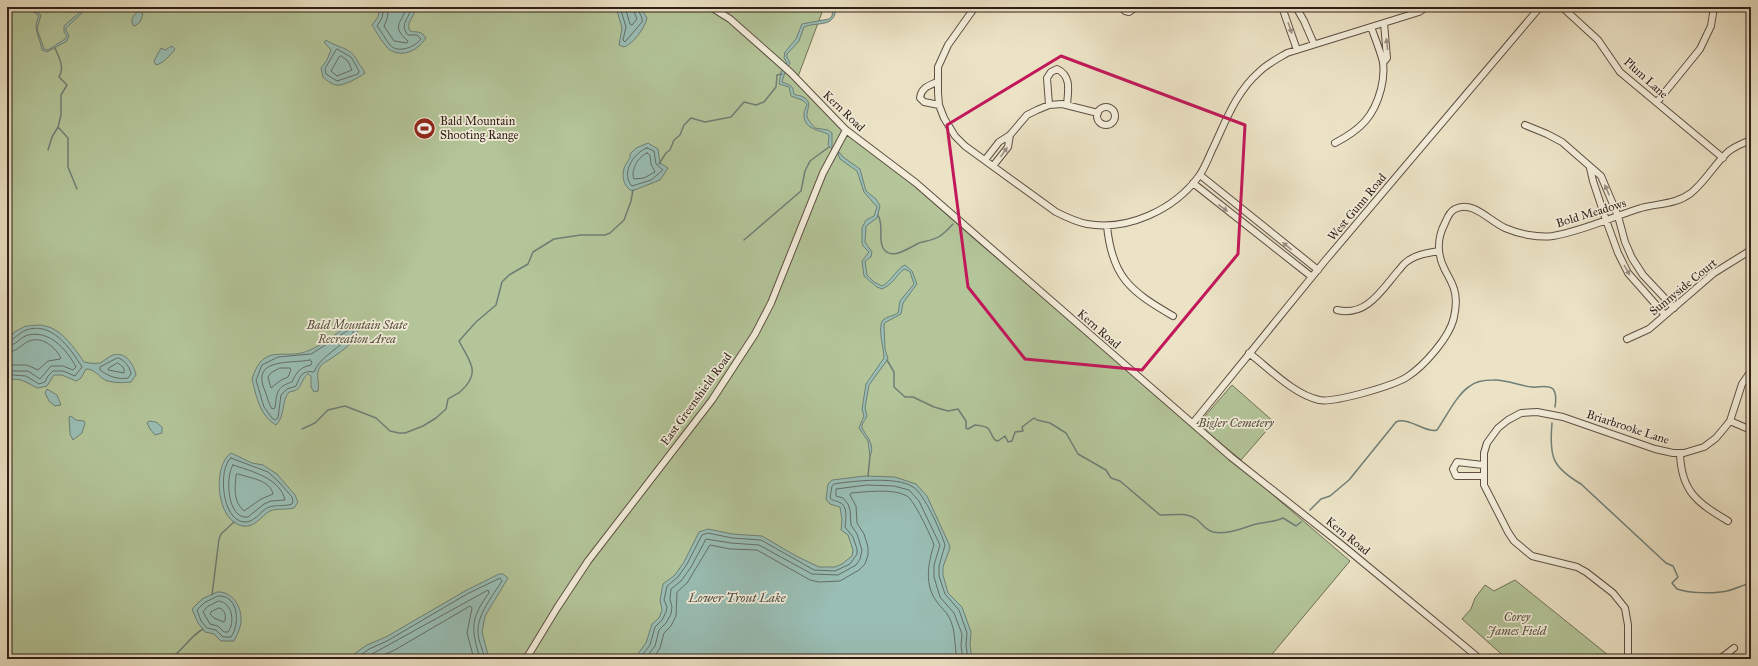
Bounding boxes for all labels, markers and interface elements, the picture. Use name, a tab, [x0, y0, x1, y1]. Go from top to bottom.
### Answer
one-way arrow	[1287, 23, 1293, 35]
one-way arrow	[1383, 38, 1390, 50]
street label: Plum Lane	[1621, 55, 1671, 101]
street label: Kern Road	[820, 88, 868, 134]
place label: Bald Mountain Shooting Range	[440, 114, 519, 143]
sports icon: Bald Mountain Shooting Range	[412, 115, 438, 141]
one-way arrow	[1000, 146, 1008, 157]
street label: West Gunn Road	[1325, 171, 1389, 243]
one-way arrow	[1604, 184, 1610, 195]
street label: Bold Meadows	[1554, 196, 1628, 230]
one-way arrow	[1218, 203, 1229, 212]
one-way arrow	[1282, 241, 1293, 250]
street label: Sunnyside Court	[1647, 255, 1720, 318]
one-way arrow	[1624, 264, 1631, 276]
street label: Kern Road	[1075, 306, 1123, 352]
park label: Bald Mountain State Recreation Area	[306, 318, 408, 346]
street label: East Greenshield Road	[658, 350, 734, 448]
street label: Briarbrooke Lane	[1585, 407, 1671, 447]
park label: Bigler Cemetery	[1197, 416, 1274, 430]
street label: Kern Road	[1323, 514, 1373, 558]
water label: Lower Trout Lake	[687, 590, 787, 606]
park label: Corey James Field	[1487, 610, 1547, 638]

